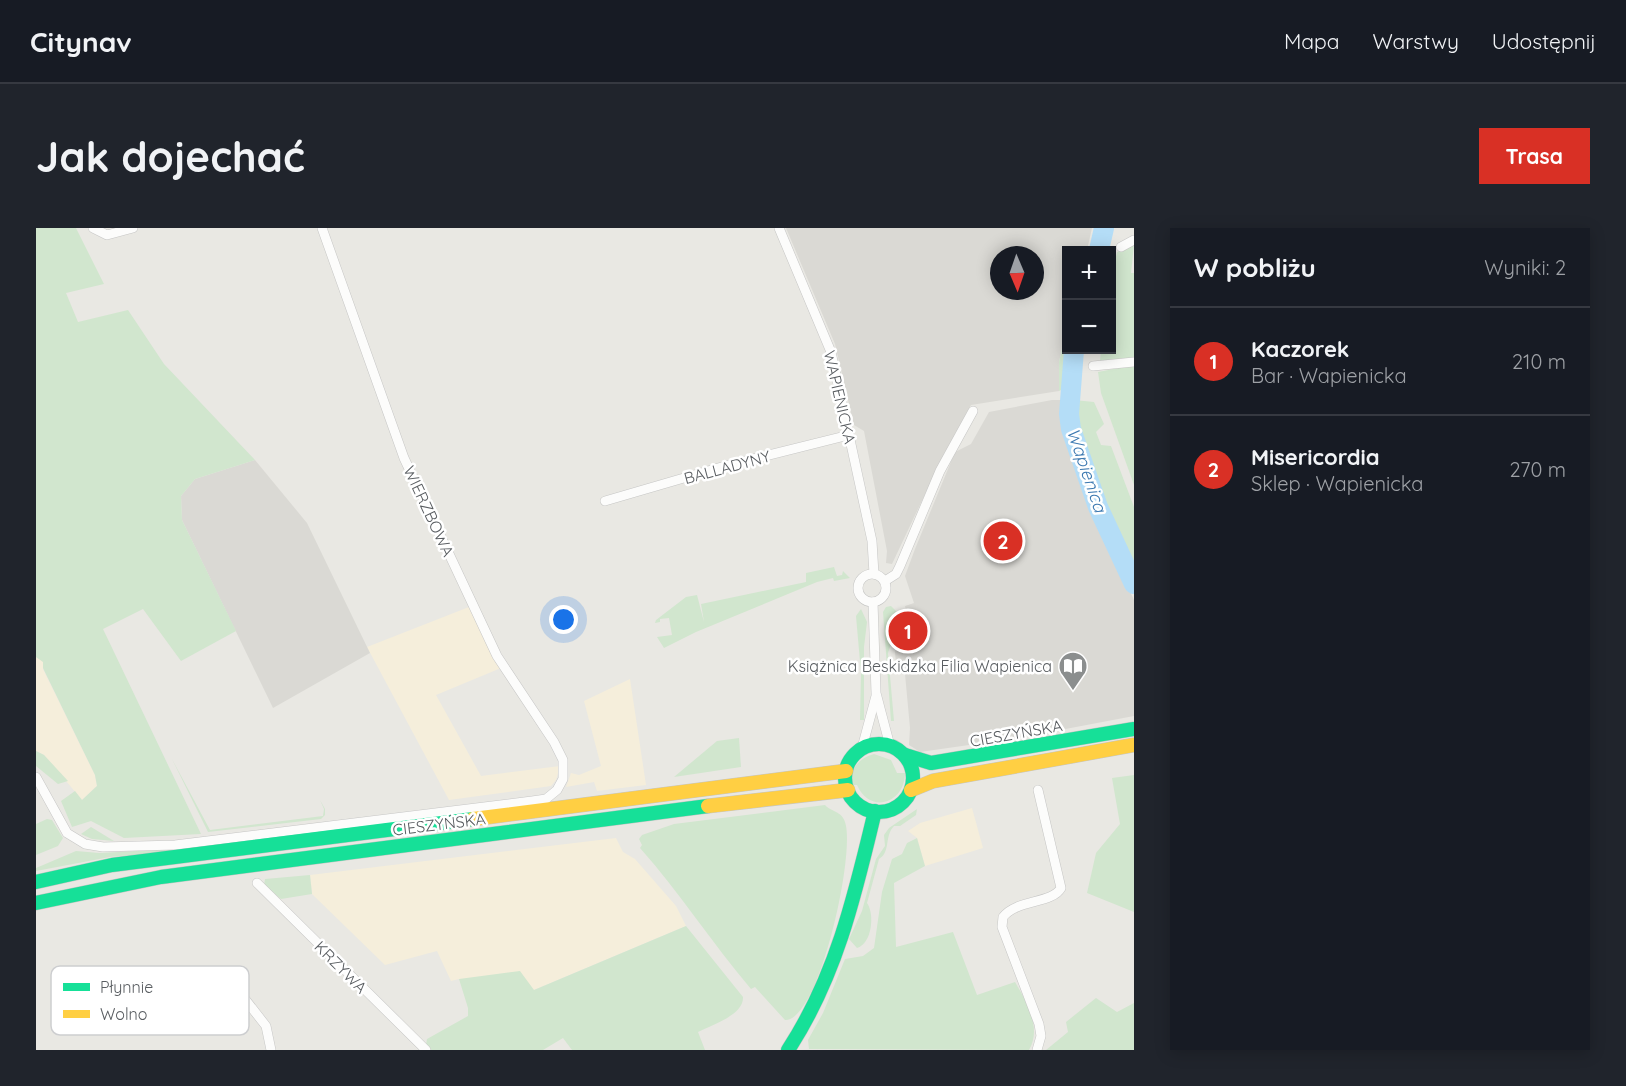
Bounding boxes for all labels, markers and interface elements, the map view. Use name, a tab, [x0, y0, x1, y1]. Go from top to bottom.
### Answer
text: Citynav	[30, 24, 132, 59]
text: Mapa	[1284, 28, 1339, 54]
text: Warstwy	[1372, 28, 1459, 54]
text: Udostępnij	[1492, 28, 1596, 54]
button: Trasa	[1479, 128, 1590, 184]
text: Jak dojechać	[36, 130, 305, 183]
north arrow	[990, 246, 1044, 300]
map controls	[1062, 246, 1116, 354]
button: +	[1062, 246, 1116, 300]
text: W pobliżu	[1194, 251, 1316, 284]
text: Wyniki: 2	[1484, 255, 1566, 280]
button: −	[1062, 300, 1116, 354]
text: Kaczorek	[1251, 335, 1349, 363]
street label: WAPIENICKA	[820, 348, 860, 446]
text: 1	[1210, 349, 1217, 374]
text: 210 m	[1512, 349, 1566, 374]
text: Bar · Wapienicka	[1251, 363, 1407, 388]
water label: Wapienica	[1062, 425, 1112, 516]
text: Misericordia	[1251, 443, 1380, 471]
street label: BALLADYNY	[682, 446, 773, 488]
text: 2	[1208, 457, 1219, 482]
text: 270 m	[1509, 457, 1566, 482]
street label: WIERZBOWA	[399, 463, 459, 559]
text: Sklep · Wapienicka	[1251, 471, 1423, 496]
pin: 2	[984, 518, 1022, 564]
your location	[549, 605, 578, 634]
pin: 1	[888, 608, 928, 654]
library icon: Książnica Beskidzka Filia Wapienica	[1057, 650, 1089, 692]
place label: Książnica Beskidzka Filia Wapienica	[788, 656, 1052, 676]
street label: CIESZYŃSKA	[968, 715, 1064, 751]
street label: CIESZYŃSKA	[391, 808, 487, 840]
street label: KRZYWA	[311, 937, 371, 997]
legend	[51, 966, 249, 1035]
text: Płynnie	[100, 977, 153, 997]
text: Wolno	[100, 1004, 147, 1024]

